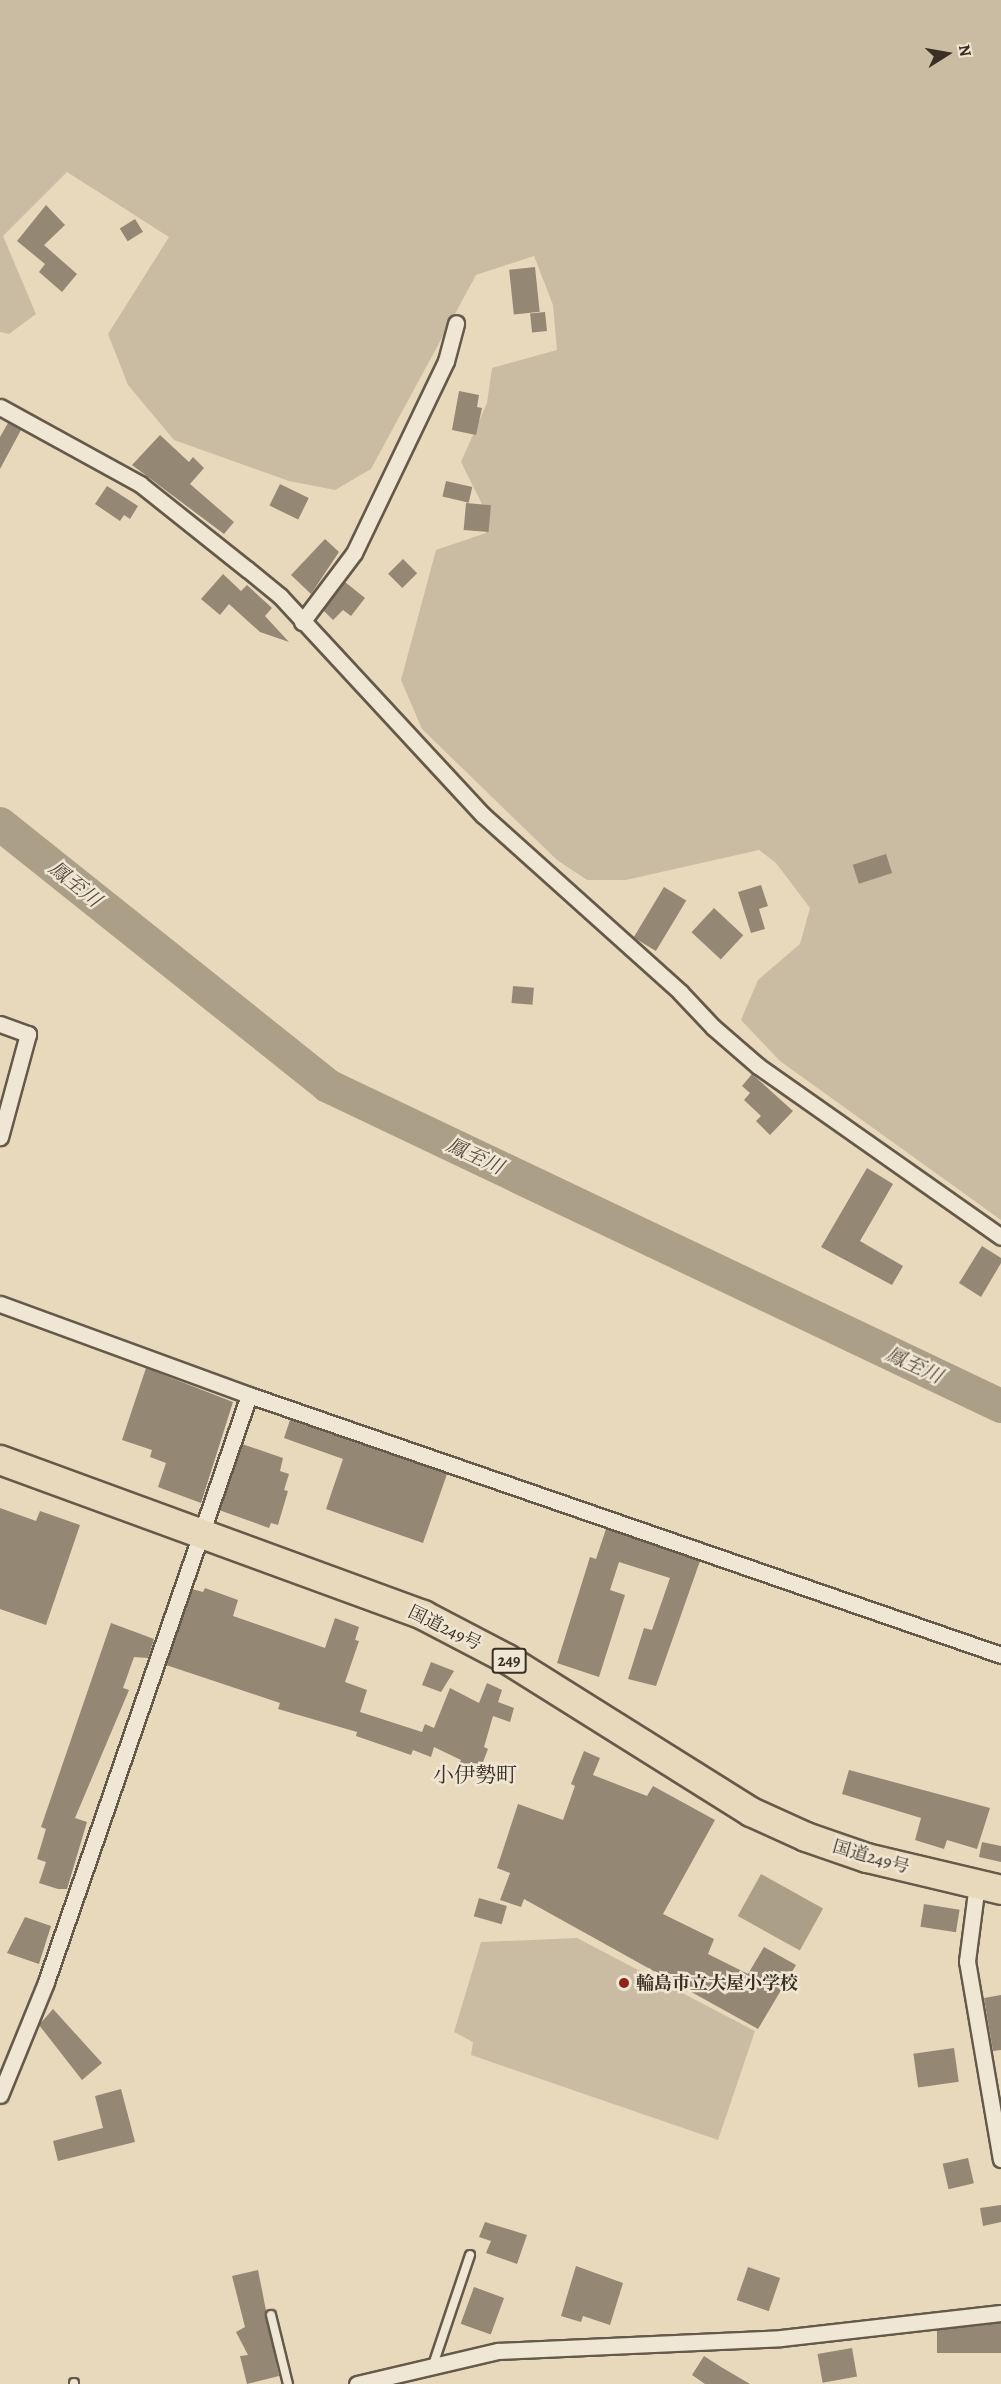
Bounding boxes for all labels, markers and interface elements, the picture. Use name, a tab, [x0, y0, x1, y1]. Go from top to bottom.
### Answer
north arrow	[917, 24, 977, 84]
text: N	[953, 43, 977, 58]
water label: 鳳至川	[44, 856, 106, 912]
water label: 鳳至川	[443, 1132, 507, 1180]
water label: 鳳至川	[882, 1341, 946, 1389]
street label: 国道249号	[405, 1601, 485, 1655]
road number: 249	[491, 1648, 527, 1674]
district label: 小伊勢町	[433, 1762, 517, 1788]
street label: 国道249号	[830, 1836, 912, 1878]
place label: 輪島市立大屋小学校	[636, 1972, 798, 1994]
marker: 輪島市立大屋小学校	[617, 1976, 631, 1990]

